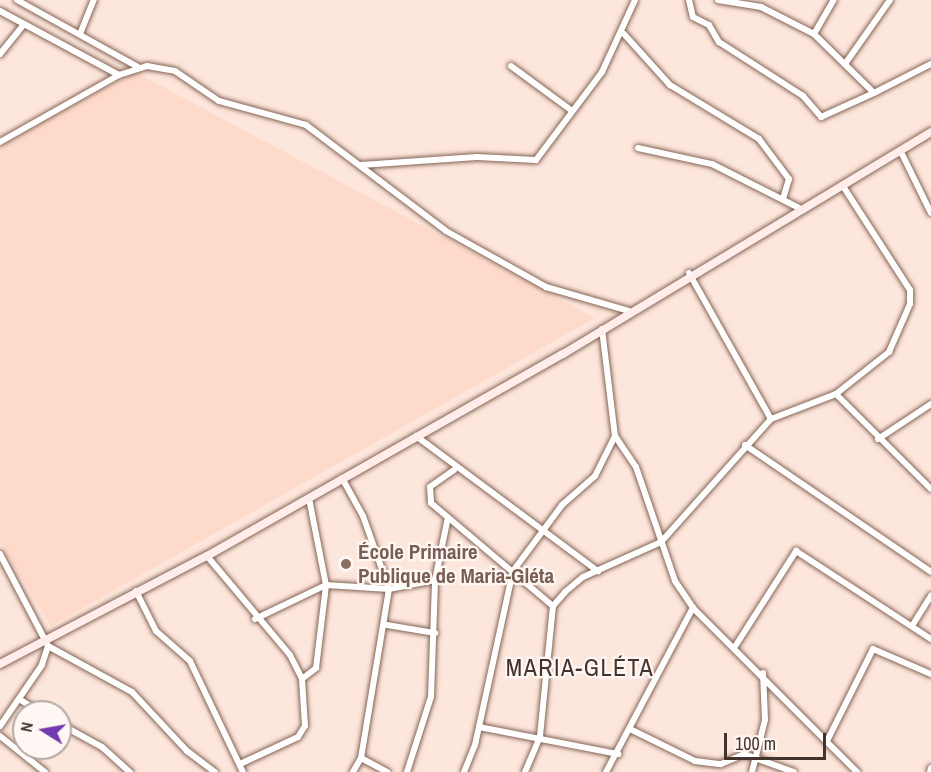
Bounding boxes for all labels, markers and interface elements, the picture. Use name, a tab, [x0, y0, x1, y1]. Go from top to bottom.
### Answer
place label: École Primaire Publique de Maria-Gléta	[358, 539, 554, 589]
marker: École Primaire Publique de Maria-Gléta	[339, 557, 353, 571]
district label: MARIA-GLÉTA	[506, 654, 654, 682]
north arrow	[12, 700, 72, 760]
text: N	[15, 720, 38, 734]
scale bar	[727, 721, 829, 759]
text: 100 m	[735, 731, 776, 756]

